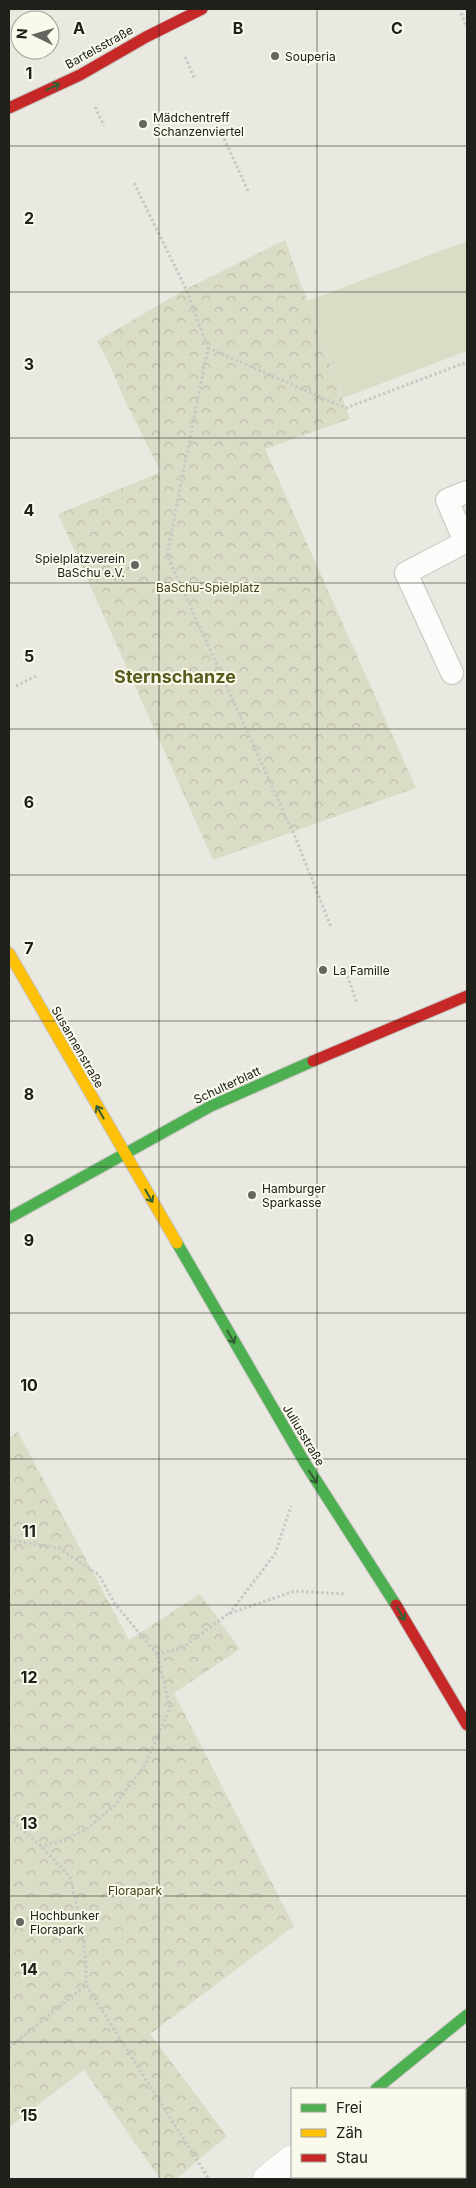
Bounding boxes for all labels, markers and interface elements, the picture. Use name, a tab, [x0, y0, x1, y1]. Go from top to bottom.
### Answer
north arrow	[10, 10, 60, 60]
text: A	[73, 18, 85, 38]
text: B	[233, 18, 243, 38]
text: C	[391, 18, 403, 38]
street label: Bartelsstraße	[62, 22, 136, 72]
text: N	[13, 28, 30, 40]
place label: Souperia	[285, 49, 336, 64]
marker: Souperia	[269, 50, 281, 62]
text: 1	[26, 63, 32, 83]
one-way arrow	[45, 82, 60, 92]
place label: Mädchentreff Schanzenviertel	[153, 110, 244, 139]
marker: Mädchentreff Schanzenviertel	[137, 118, 149, 130]
text: 2	[24, 208, 34, 228]
text: 3	[24, 354, 34, 374]
text: 4	[24, 500, 35, 520]
place label: Spielplatzverein BaSchu e.V.	[35, 551, 125, 580]
marker: Spielplatzverein BaSchu e.V.	[129, 559, 141, 571]
park label: BaSchu-Spielplatz	[156, 580, 260, 595]
text: 5	[24, 646, 34, 666]
district label: Sternschanze	[114, 666, 236, 687]
text: 6	[24, 792, 34, 812]
text: 7	[24, 938, 34, 958]
place label: La Famille	[333, 963, 390, 978]
marker: La Famille	[317, 964, 329, 976]
street label: Susannenstraße	[48, 1003, 108, 1091]
street label: Schulterblatt	[191, 1063, 263, 1107]
text: 8	[24, 1084, 34, 1104]
one-way arrow	[95, 1104, 105, 1119]
place label: Hamburger Sparkasse	[262, 1181, 326, 1210]
one-way arrow	[144, 1189, 154, 1203]
marker: Hamburger Sparkasse	[246, 1189, 258, 1201]
text: 9	[24, 1230, 34, 1250]
one-way arrow	[226, 1329, 236, 1343]
text: 10	[20, 1375, 38, 1395]
street label: Juliusstraße	[280, 1402, 328, 1468]
one-way arrow	[309, 1469, 319, 1483]
text: 11	[22, 1521, 36, 1541]
one-way arrow	[396, 1606, 406, 1620]
text: 12	[21, 1667, 37, 1687]
text: 13	[20, 1813, 38, 1833]
park label: Florapark	[108, 1883, 162, 1898]
place label: Hochbunker Florapark	[30, 1908, 100, 1937]
marker: Hochbunker Florapark	[14, 1916, 26, 1928]
text: 14	[20, 1959, 38, 1979]
legend	[291, 2088, 466, 2178]
text: Frei	[336, 2098, 362, 2117]
text: 15	[20, 2105, 38, 2125]
text: Zäh	[336, 2123, 363, 2142]
text: Stau	[336, 2148, 368, 2167]

